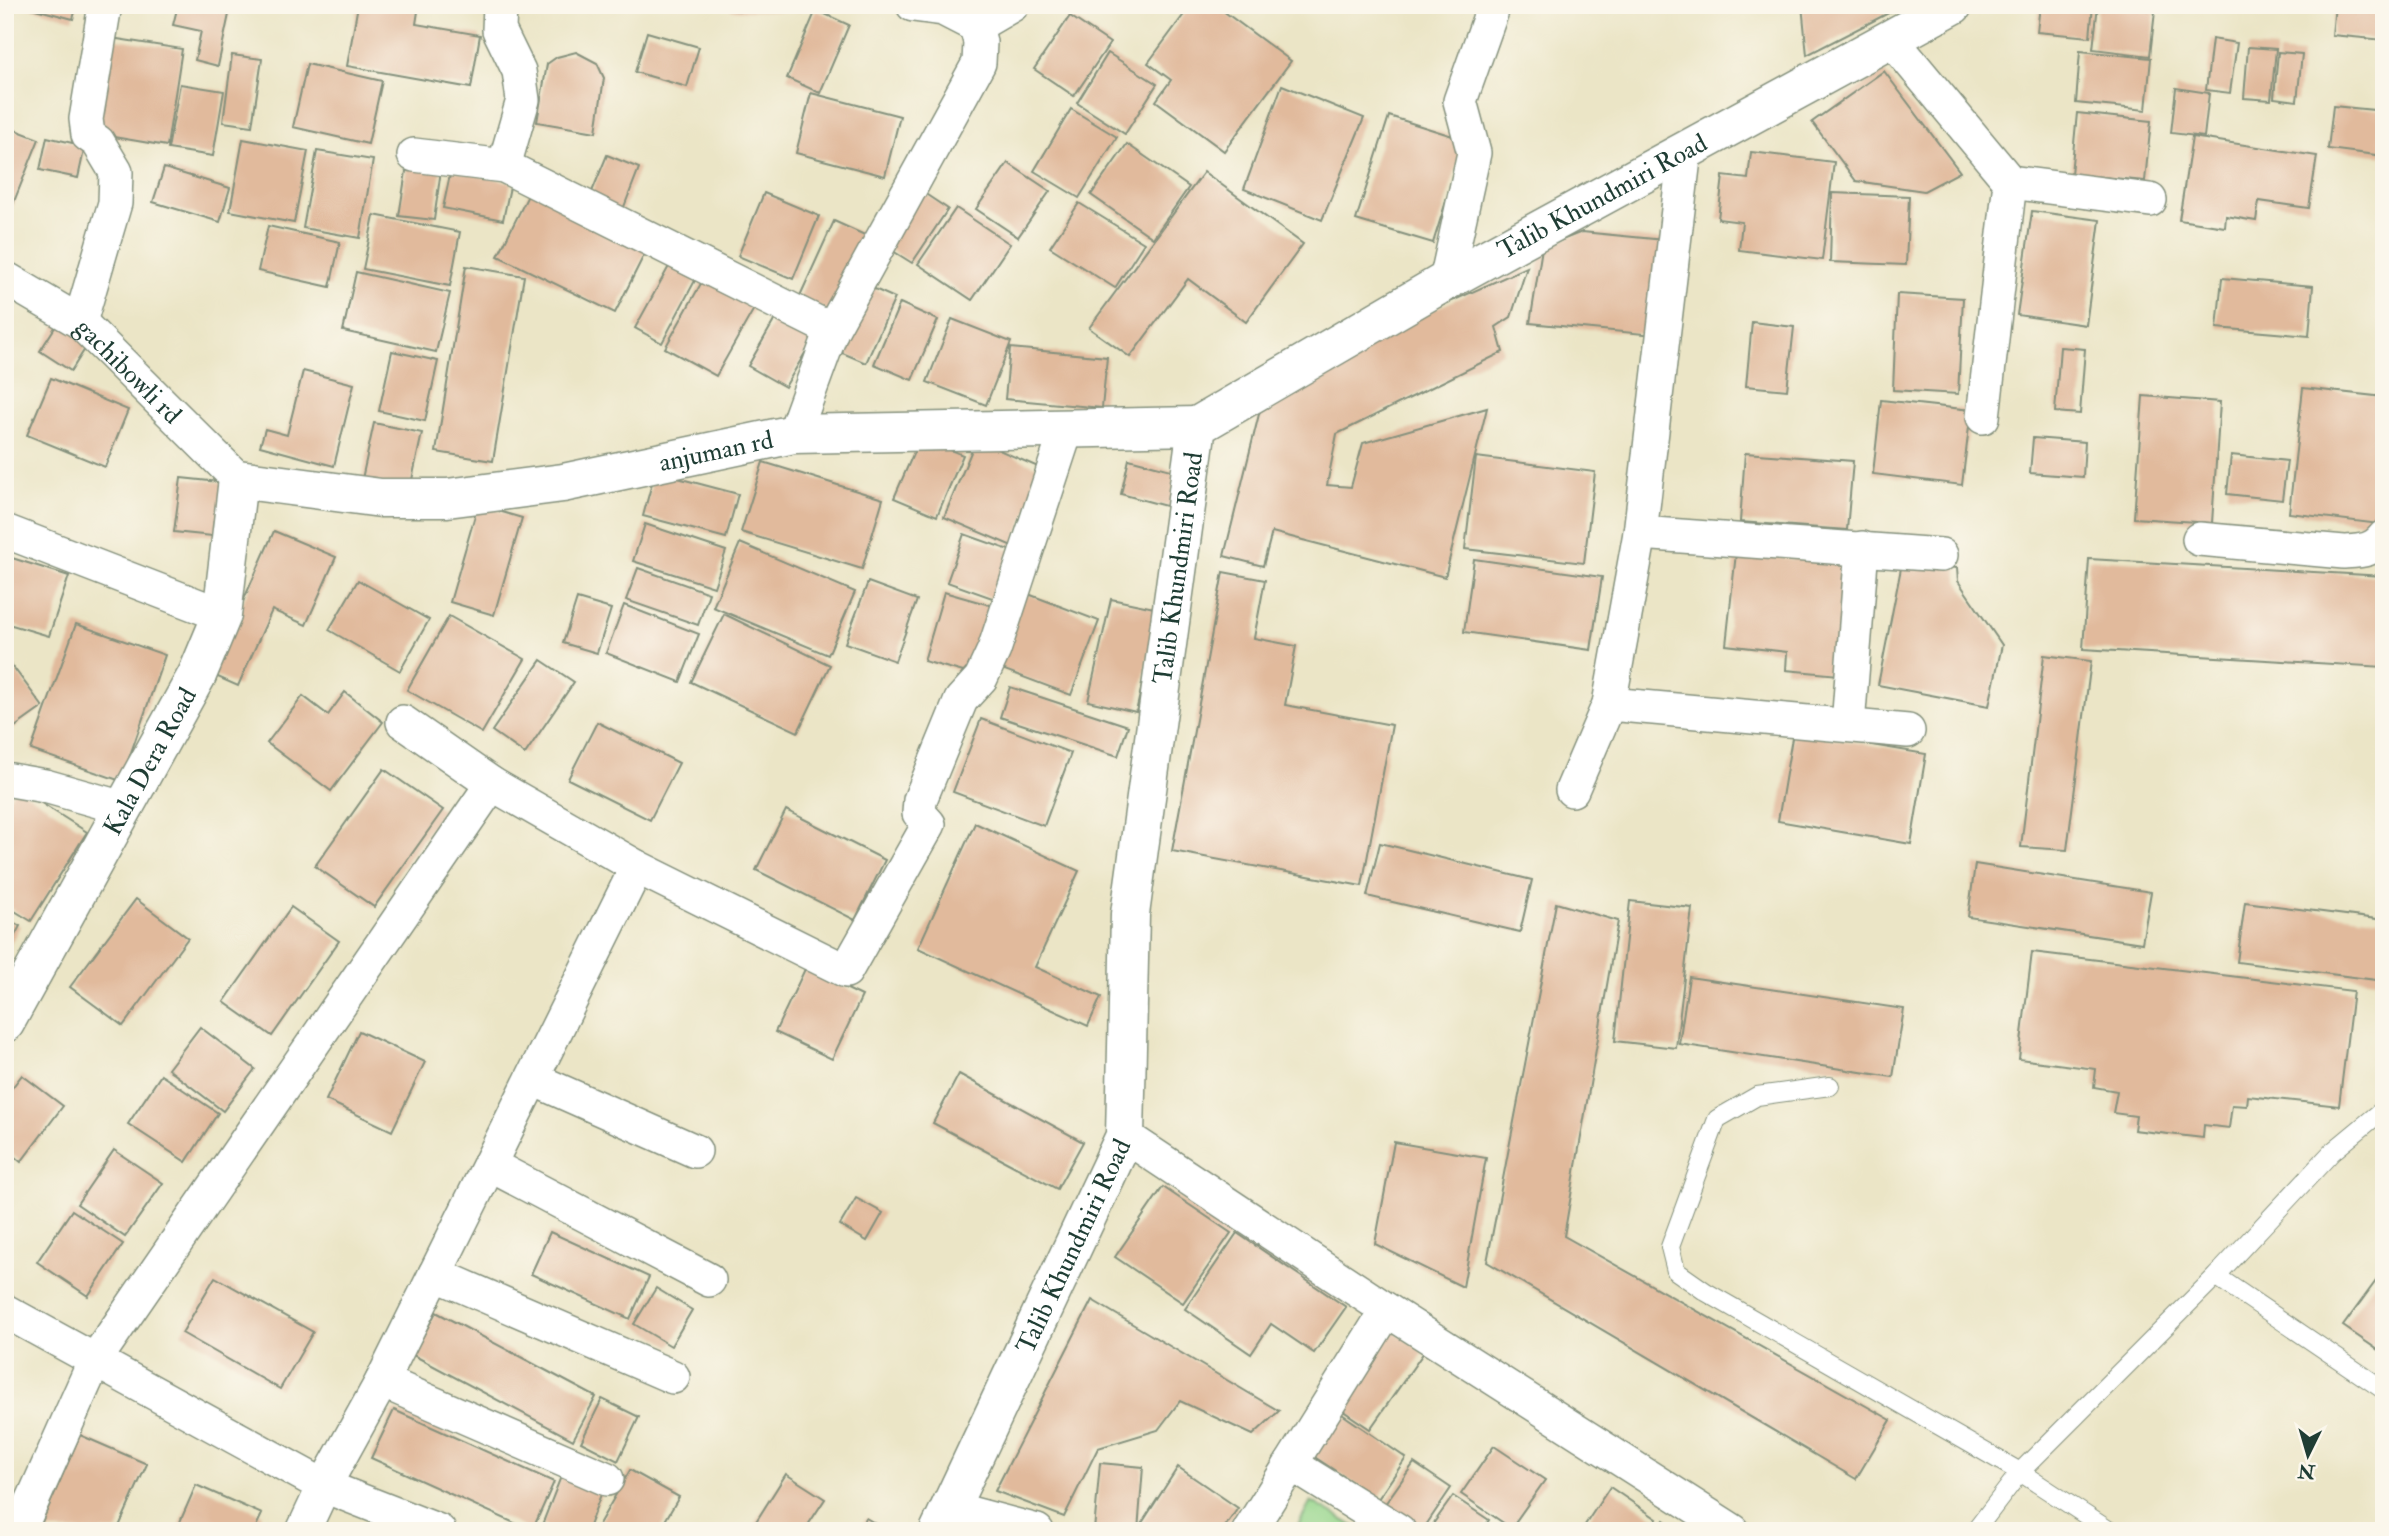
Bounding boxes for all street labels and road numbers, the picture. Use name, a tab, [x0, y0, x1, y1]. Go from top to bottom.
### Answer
street label: Talib Khundmiri Road	[1492, 127, 1713, 267]
street label: gachibowli rd	[68, 312, 188, 431]
street label: anjuman rd	[656, 424, 776, 479]
street label: Talib Khundmiri Road	[1147, 450, 1210, 686]
street label: Kala Dera Road	[97, 682, 204, 841]
street label: Talib Khundmiri Road	[1010, 1134, 1138, 1359]

